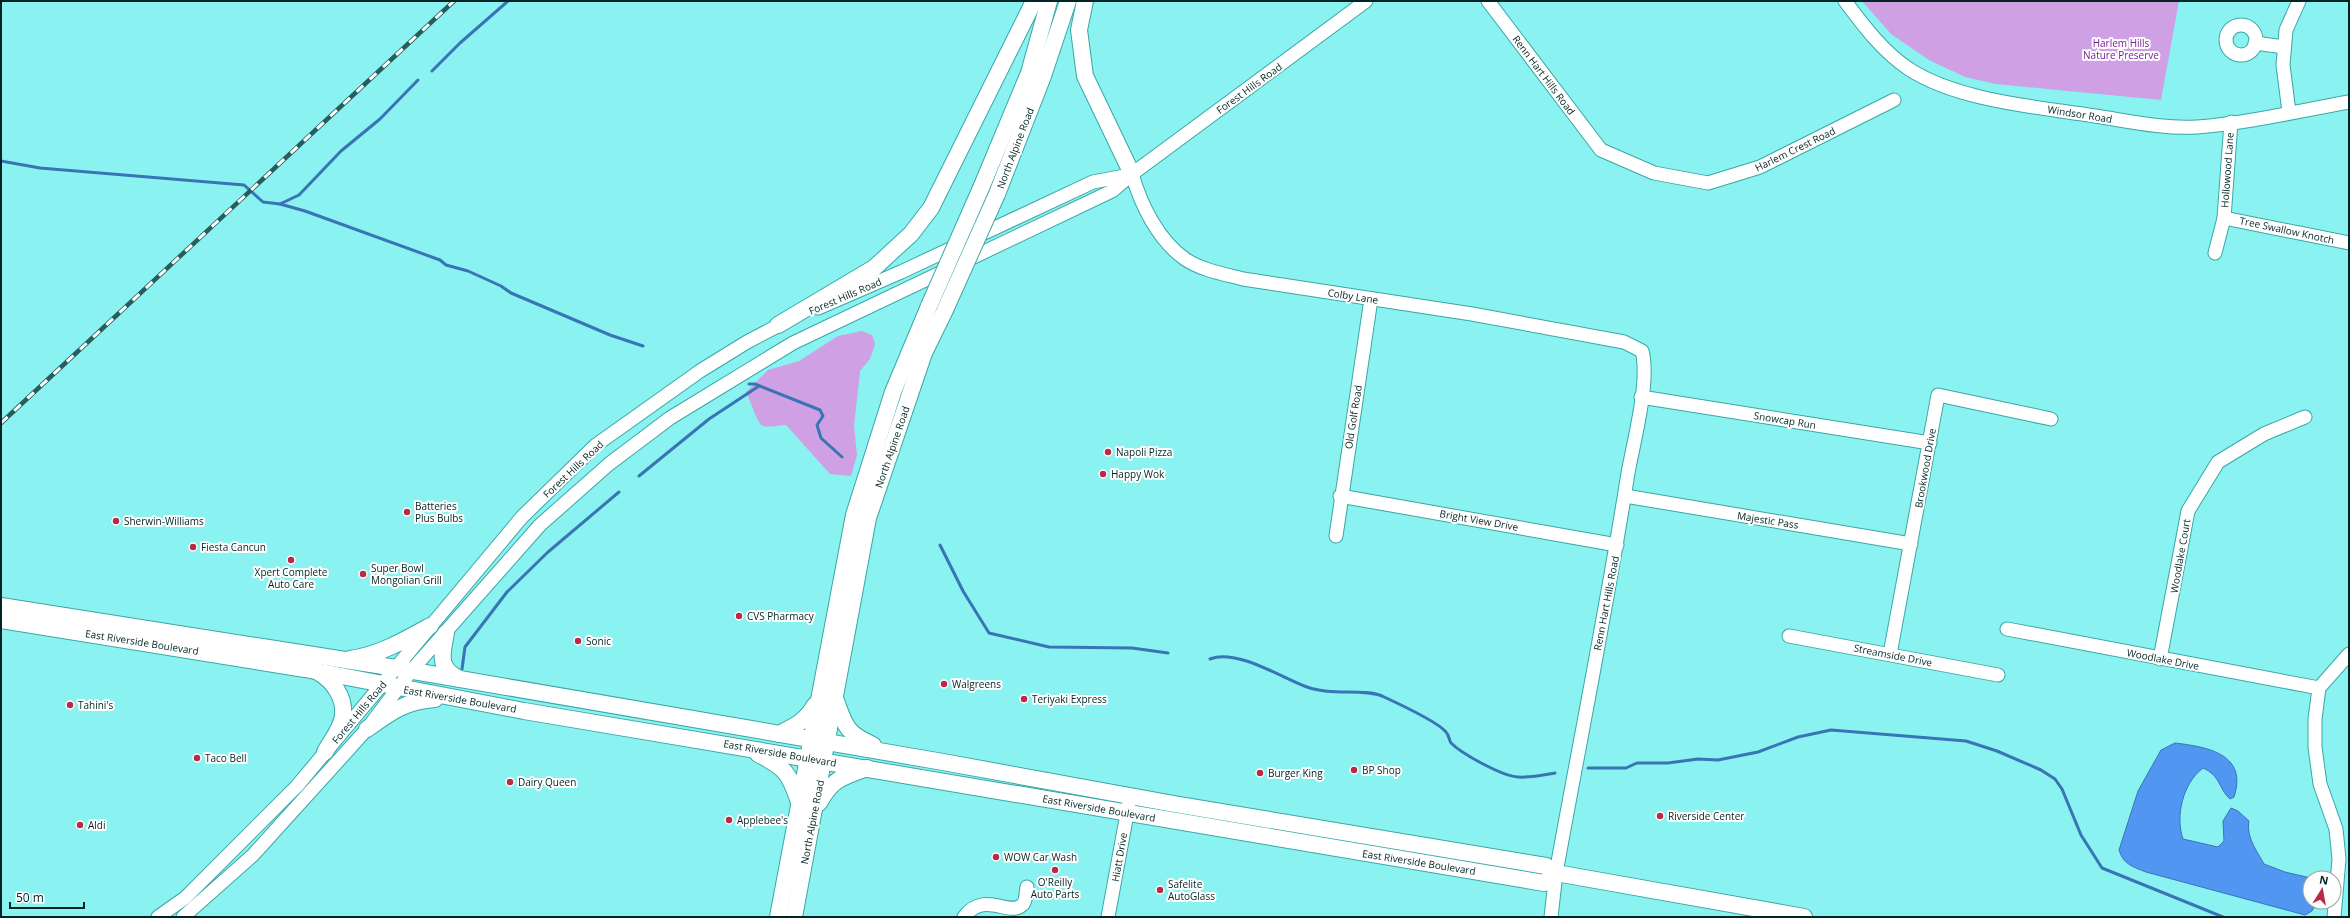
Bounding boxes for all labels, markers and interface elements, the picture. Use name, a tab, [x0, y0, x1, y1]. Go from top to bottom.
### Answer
street label: Renn Hart Hills Road	[1510, 32, 1578, 118]
park label: Harlem Hills Nature Preserve	[2083, 36, 2159, 62]
street label: Forest Hills Road	[1213, 59, 1285, 117]
street label: Windsor Road	[2047, 102, 2113, 126]
street label: North Alpine Road	[993, 106, 1037, 190]
street label: Harlem Crest Road	[1752, 123, 1838, 175]
street label: Hollowood Lane	[2217, 131, 2237, 208]
street label: Tree Swallow Knotch	[2238, 213, 2336, 247]
street label: Forest Hills Road	[806, 274, 884, 318]
street label: Colby Lane	[1327, 285, 1380, 307]
street label: Old Golf Road	[1341, 384, 1365, 450]
street label: North Alpine Road	[871, 404, 913, 490]
street label: Snowcap Run	[1753, 408, 1817, 432]
street label: Brookwood Drive	[1911, 427, 1939, 509]
street label: Forest Hills Road	[540, 437, 606, 501]
place label: Napoli Pizza	[1116, 445, 1172, 459]
marker: Napoli Pizza	[1103, 447, 1113, 457]
place label: Happy Wok	[1111, 467, 1165, 481]
marker: Happy Wok	[1098, 469, 1108, 479]
place label: Batteries Plus Bulbs	[415, 499, 463, 525]
street label: Bright View Drive	[1439, 506, 1520, 534]
marker: Batteries Plus Bulbs	[402, 507, 412, 517]
street label: Majestic Pass	[1736, 508, 1800, 532]
place label: Sherwin-Williams	[124, 514, 204, 528]
marker: Sherwin-Williams	[111, 516, 121, 526]
street label: Woodlake Court	[2167, 517, 2193, 594]
place label: Fiesta Cancun	[201, 540, 266, 554]
marker: Fiesta Cancun	[188, 542, 198, 552]
marker: Xpert Complete Auto Care	[286, 555, 296, 565]
street label: Renn Hart Hills Road	[1590, 555, 1622, 651]
place label: Super Bowl Mongolian Grill	[371, 561, 442, 587]
place label: Xpert Complete Auto Care	[255, 565, 328, 591]
marker: Super Bowl Mongolian Grill	[358, 569, 368, 579]
place label: CVS Pharmacy	[747, 609, 815, 623]
marker: CVS Pharmacy	[734, 611, 744, 621]
street label: East Riverside Boulevard	[84, 626, 200, 658]
place label: Sonic	[586, 634, 611, 648]
marker: Sonic	[573, 636, 583, 646]
street label: Streamside Drive	[1853, 641, 1934, 670]
street label: Woodlake Drive	[2126, 645, 2201, 673]
place label: Walgreens	[952, 677, 1001, 691]
street label: Forest Hills Road	[329, 678, 389, 746]
marker: Walgreens	[939, 679, 949, 689]
street label: East Riverside Boulevard	[402, 682, 518, 716]
place label: Teriyaki Express	[1032, 692, 1107, 706]
marker: Teriyaki Express	[1019, 694, 1029, 704]
place label: Tahini's	[78, 698, 114, 712]
marker: Tahini's	[65, 700, 75, 710]
street label: East Riverside Boulevard	[722, 736, 838, 770]
place label: Taco Bell	[205, 751, 247, 765]
marker: Taco Bell	[192, 753, 202, 763]
place label: BP Shop	[1362, 763, 1401, 777]
marker: BP Shop	[1349, 765, 1359, 775]
place label: Burger King	[1268, 766, 1323, 780]
marker: Burger King	[1255, 768, 1265, 778]
place label: Dairy Queen	[518, 775, 576, 789]
marker: Dairy Queen	[505, 777, 515, 787]
street label: North Alpine Road	[797, 779, 827, 865]
street label: East Riverside Boulevard	[1041, 791, 1157, 825]
place label: Riverside Center	[1668, 809, 1744, 823]
marker: Riverside Center	[1655, 811, 1665, 821]
place label: Applebee's	[737, 813, 788, 827]
marker: Applebee's	[724, 815, 734, 825]
place label: Aldi	[88, 818, 106, 832]
marker: Aldi	[75, 820, 85, 830]
street label: Hiatt Drive	[1108, 831, 1130, 883]
street label: East Riverside Boulevard	[1361, 846, 1477, 878]
place label: WOW Car Wash	[1004, 850, 1077, 864]
marker: WOW Car Wash	[991, 852, 1001, 862]
marker: O'Reilly Auto Parts	[1050, 865, 1060, 875]
north arrow	[2302, 870, 2342, 910]
text: N	[2318, 871, 2330, 888]
place label: O'Reilly Auto Parts	[1031, 875, 1080, 901]
place label: Safelite AutoGlass	[1168, 877, 1215, 903]
scale bar	[10, 884, 84, 910]
marker: Safelite AutoGlass	[1155, 885, 1165, 895]
text: 50 m	[16, 889, 44, 906]

